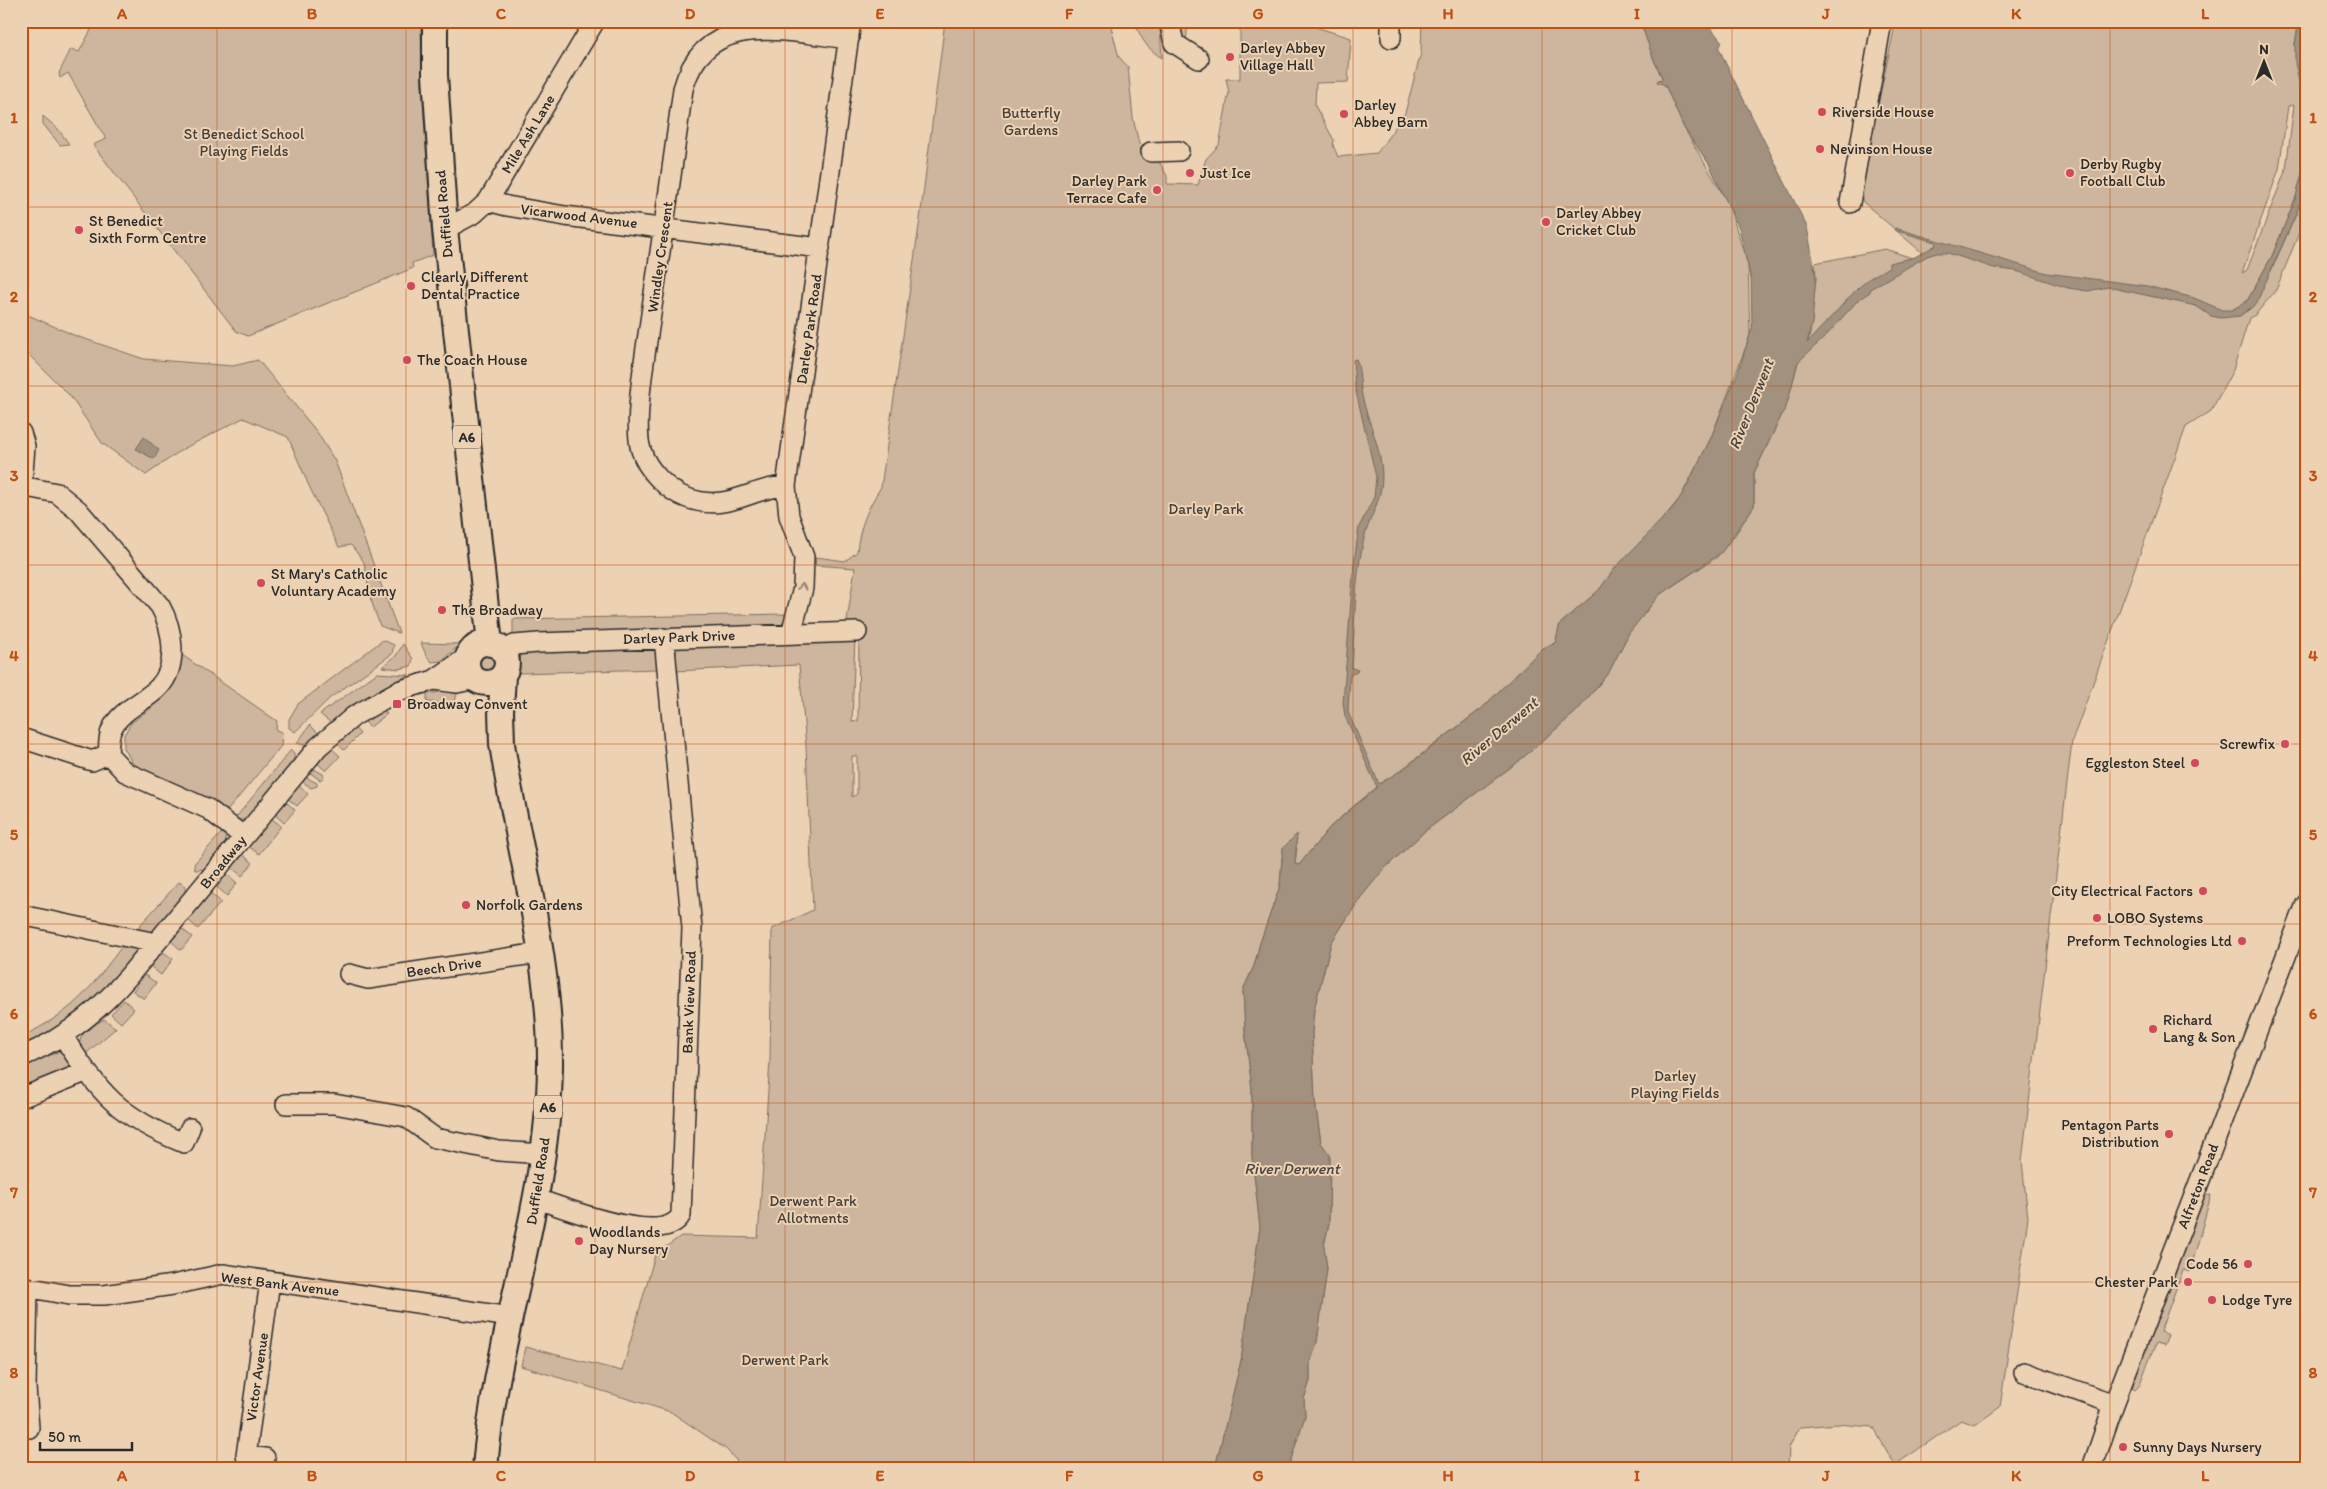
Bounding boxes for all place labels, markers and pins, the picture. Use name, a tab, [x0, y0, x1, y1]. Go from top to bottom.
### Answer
place label: Darley Abbey Village Hall	[1240, 39, 1325, 74]
marker: Darley Abbey Village Hall	[1224, 51, 1236, 63]
place label: Darley Abbey Barn	[1354, 96, 1428, 131]
place label: Riverside House	[1832, 103, 1934, 121]
marker: Riverside House	[1816, 106, 1828, 118]
marker: Darley Abbey Barn	[1338, 108, 1350, 120]
place label: Nevinson House	[1830, 140, 1932, 158]
marker: Nevinson House	[1814, 143, 1826, 155]
place label: Derby Rugby Football Club	[2080, 155, 2166, 190]
place label: Just Ice	[1200, 164, 1251, 182]
marker: Just Ice	[1184, 167, 1196, 179]
marker: Derby Rugby Football Club	[2064, 167, 2076, 179]
place label: Darley Park Terrace Cafe	[1066, 172, 1147, 207]
marker: Darley Park Terrace Cafe	[1151, 184, 1163, 196]
place label: Darley Abbey Cricket Club	[1556, 204, 1641, 239]
place label: St Benedict Sixth Form Centre	[89, 212, 206, 247]
marker: Darley Abbey Cricket Club	[1540, 216, 1552, 228]
marker: St Benedict Sixth Form Centre	[73, 224, 85, 236]
place label: Clearly Different Dental Practice	[421, 268, 529, 303]
marker: Clearly Different Dental Practice	[405, 280, 417, 292]
place label: The Coach House	[417, 351, 527, 369]
marker: The Coach House	[401, 354, 413, 366]
place label: St Mary's Catholic Voluntary Academy	[271, 565, 396, 600]
marker: St Mary's Catholic Voluntary Academy	[255, 577, 267, 589]
place label: The Broadway	[452, 601, 543, 619]
marker: The Broadway	[436, 604, 448, 616]
place label: Broadway Convent	[407, 695, 528, 713]
marker: Broadway Convent	[391, 698, 403, 710]
place label: Screwfix	[2220, 735, 2276, 753]
marker: Screwfix	[2279, 738, 2291, 750]
place label: Eggleston Steel	[2086, 754, 2186, 772]
marker: Eggleston Steel	[2189, 757, 2201, 769]
place label: City Electrical Factors	[2051, 882, 2193, 900]
marker: City Electrical Factors	[2197, 885, 2209, 897]
place label: Norfolk Gardens	[476, 896, 583, 914]
marker: Norfolk Gardens	[460, 899, 472, 911]
place label: LOBO Systems	[2107, 909, 2203, 927]
marker: LOBO Systems	[2091, 912, 2103, 924]
place label: Preform Technologies Ltd	[2067, 932, 2232, 950]
marker: Preform Technologies Ltd	[2236, 935, 2248, 947]
place label: Richard Lang & Son	[2163, 1011, 2236, 1046]
marker: Richard Lang & Son	[2147, 1023, 2159, 1035]
place label: Pentagon Parts Distribution	[2061, 1116, 2159, 1151]
marker: Pentagon Parts Distribution	[2163, 1128, 2175, 1140]
place label: Woodlands Day Nursery	[589, 1223, 668, 1258]
marker: Woodlands Day Nursery	[573, 1235, 585, 1247]
place label: Code 56	[2186, 1255, 2238, 1273]
marker: Code 56	[2242, 1258, 2254, 1270]
place label: Chester Park	[2095, 1273, 2178, 1291]
marker: Chester Park	[2182, 1276, 2194, 1288]
place label: Lodge Tyre	[2222, 1291, 2292, 1309]
marker: Lodge Tyre	[2206, 1294, 2218, 1306]
place label: Sunny Days Nursery	[2133, 1438, 2262, 1456]
marker: Sunny Days Nursery	[2117, 1441, 2129, 1453]

